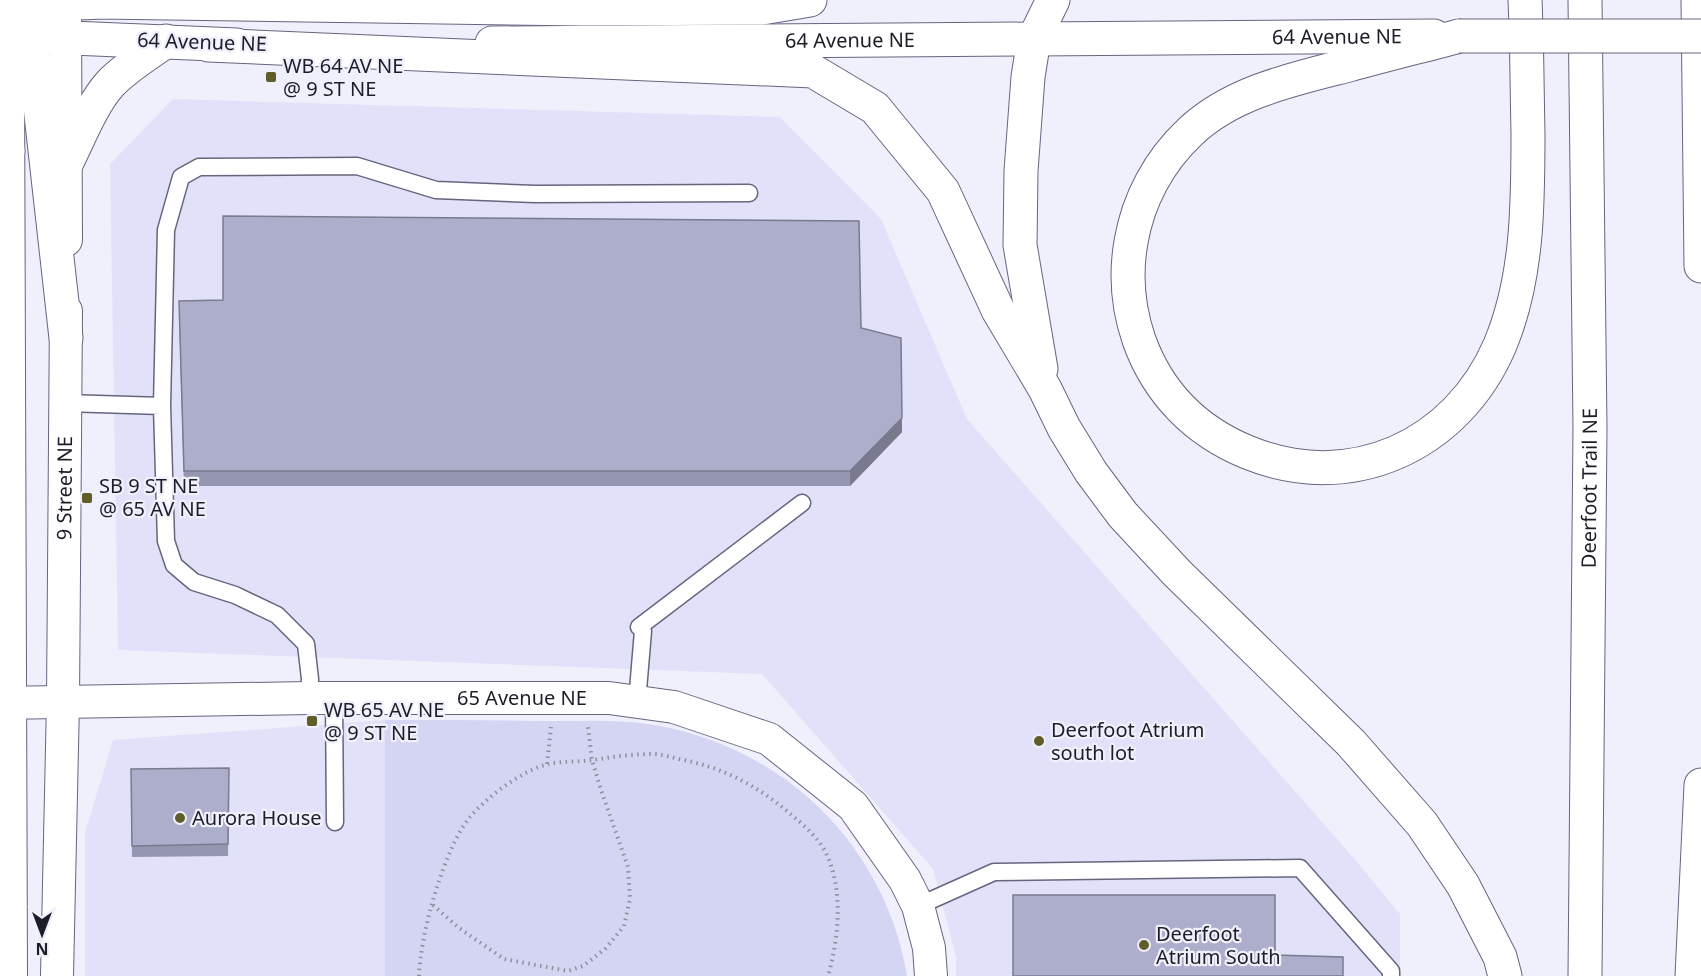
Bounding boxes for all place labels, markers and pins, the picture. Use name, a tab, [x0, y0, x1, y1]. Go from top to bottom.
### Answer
place label: WB 64 AV NE @ 9 ST NE	[283, 52, 403, 102]
marker: WB 64 AV NE @ 9 ST NE	[264, 70, 278, 84]
place label: SB 9 ST NE @ 65 AV NE	[99, 472, 206, 522]
marker: SB 9 ST NE @ 65 AV NE	[80, 491, 94, 505]
place label: WB 65 AV NE @ 9 ST NE	[324, 696, 444, 746]
marker: WB 65 AV NE @ 9 ST NE	[305, 714, 319, 728]
place label: Deerfoot Atrium south lot	[1051, 716, 1204, 766]
marker: Deerfoot Atrium south lot	[1032, 734, 1046, 748]
place label: Aurora House	[192, 804, 322, 831]
marker: Aurora House	[173, 811, 187, 825]
place label: Deerfoot Atrium South	[1156, 920, 1281, 970]
marker: Deerfoot Atrium South	[1137, 938, 1151, 952]

